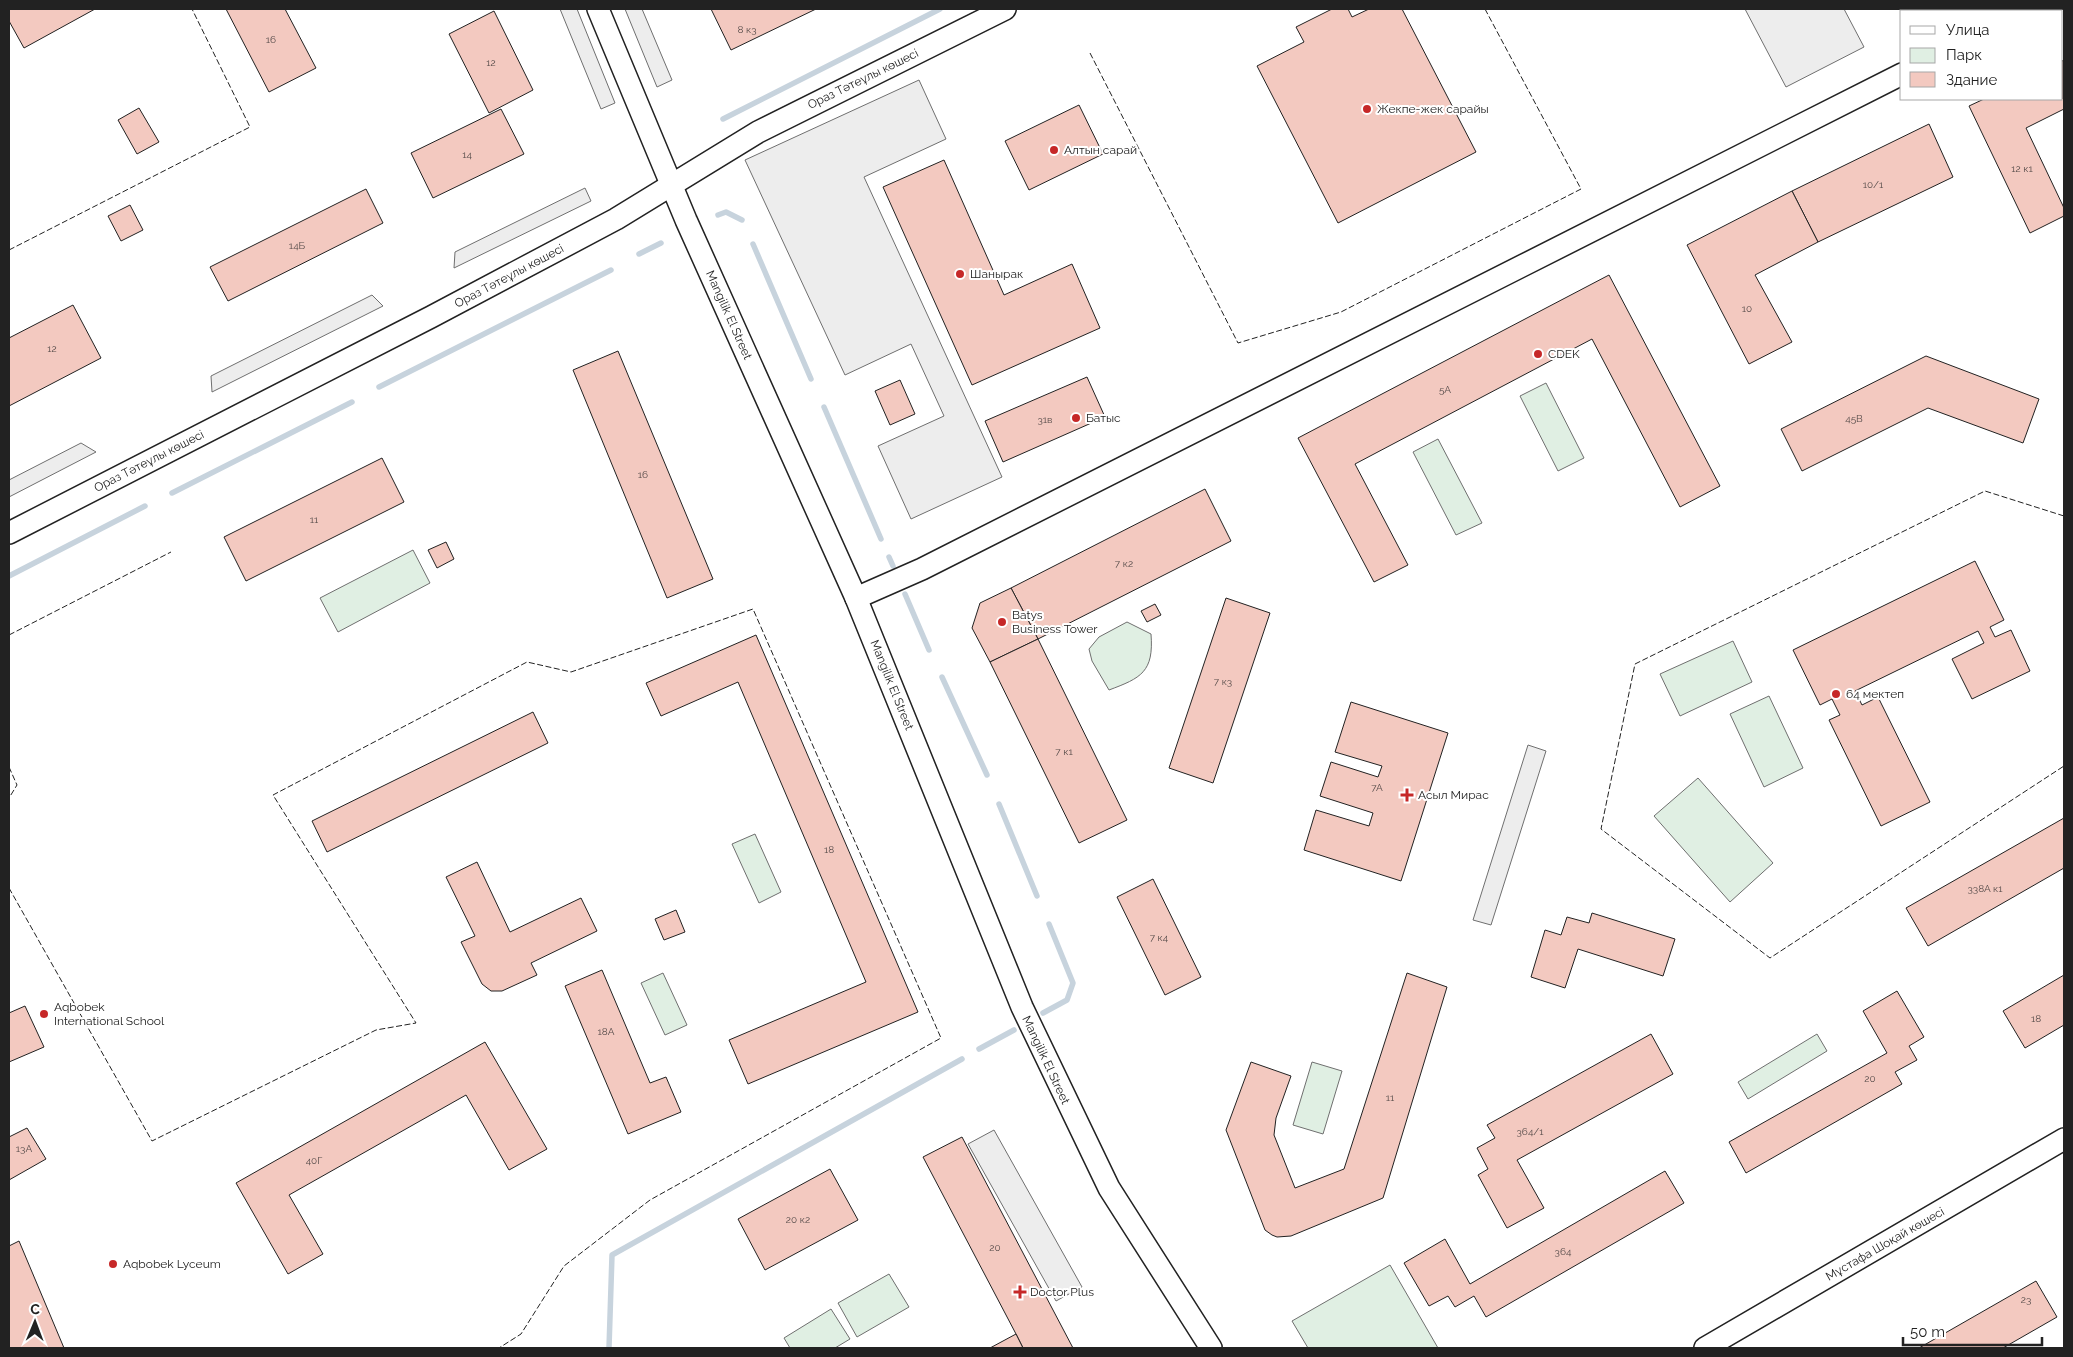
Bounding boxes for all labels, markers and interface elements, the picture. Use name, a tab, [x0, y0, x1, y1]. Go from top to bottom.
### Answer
legend	[1900, 10, 2063, 100]
text: Улица	[1946, 21, 1990, 39]
house number: 8 к3	[737, 24, 757, 35]
house number: 16	[266, 34, 276, 45]
street label: Ораз Тәтеұлы көшесі	[805, 46, 921, 112]
text: Парк	[1946, 46, 1982, 64]
house number: 12	[486, 57, 496, 68]
text: Здание	[1946, 71, 1998, 89]
place label: Жекпе-жек сарайы	[1377, 102, 1489, 116]
marker: Жекпе-жек сарайы	[1361, 103, 1373, 115]
place label: Алтын сарай	[1064, 143, 1137, 157]
marker: Алтын сарай	[1048, 144, 1060, 156]
house number: 14	[462, 149, 472, 160]
house number: 12 к1	[2011, 163, 2033, 174]
house number: 10/1	[1863, 179, 1884, 190]
house number: 14Б	[289, 240, 306, 251]
street label: Ораз Тәтеұлы көшесі	[452, 241, 566, 311]
place label: Шанырак	[970, 267, 1023, 281]
street label: Mangilik El Street	[703, 268, 755, 362]
marker: Шанырак	[954, 268, 966, 280]
house number: 10	[1742, 303, 1752, 314]
house number: 12	[47, 343, 57, 354]
place label: CDEK	[1548, 347, 1580, 361]
marker: CDEK	[1532, 348, 1544, 360]
house number: 5А	[1439, 384, 1451, 395]
place label: Батыс	[1086, 411, 1121, 425]
marker: Батыс	[1070, 412, 1082, 424]
house number: 45В	[1845, 413, 1863, 424]
house number: 31в	[1038, 414, 1052, 425]
street label: Ораз Тәтеұлы көшесі	[92, 427, 206, 495]
house number: 16	[638, 469, 648, 480]
house number: 11	[310, 514, 319, 525]
house number: 7 к2	[1115, 558, 1133, 569]
place label: Batys Business Tower	[1012, 608, 1098, 636]
marker: Batys Business Tower	[996, 616, 1008, 628]
street label: Mangilik El Street	[868, 638, 916, 732]
house number: 7 к3	[1214, 676, 1232, 687]
place label: 64 мектеп	[1846, 687, 1904, 701]
marker: 64 мектеп	[1830, 688, 1842, 700]
house number: 7 к1	[1055, 746, 1073, 757]
house number: 7А	[1371, 782, 1383, 793]
marker: Асыл Мирас	[1400, 788, 1414, 802]
place label: Асыл Мирас	[1418, 788, 1489, 802]
house number: 18	[824, 844, 834, 855]
house number: 338А к1	[1968, 883, 2003, 894]
house number: 7 к4	[1150, 932, 1169, 943]
place label: Aqbobek International School	[54, 1000, 165, 1028]
marker: Aqbobek International School	[38, 1008, 50, 1020]
house number: 18	[2031, 1013, 2041, 1024]
street label: Mangilik El Street	[1019, 1014, 1073, 1106]
house number: 18А	[598, 1026, 615, 1037]
house number: 20	[1864, 1073, 1876, 1084]
house number: 11	[1386, 1092, 1395, 1103]
house number: 364/1	[1517, 1126, 1544, 1137]
house number: 13А	[16, 1143, 32, 1154]
house number: 40Г	[306, 1155, 322, 1166]
street label: Мұстафа Шоқай көшесі	[1823, 1204, 1947, 1284]
house number: 20 к2	[786, 1214, 810, 1225]
house number: 20	[989, 1242, 1001, 1253]
house number: 364	[1555, 1246, 1572, 1257]
place label: Aqbobek Lyceum	[123, 1257, 221, 1271]
marker: Aqbobek Lyceum	[107, 1258, 119, 1270]
place label: Doctor Plus	[1030, 1285, 1094, 1299]
marker: Doctor Plus	[1014, 1286, 1026, 1298]
house number: 23	[2021, 1294, 2031, 1305]
north arrow	[10, 1297, 60, 1347]
text: С	[30, 1301, 41, 1317]
scale bar	[1903, 1314, 2042, 1346]
text: 50 m	[1910, 1323, 1945, 1341]

